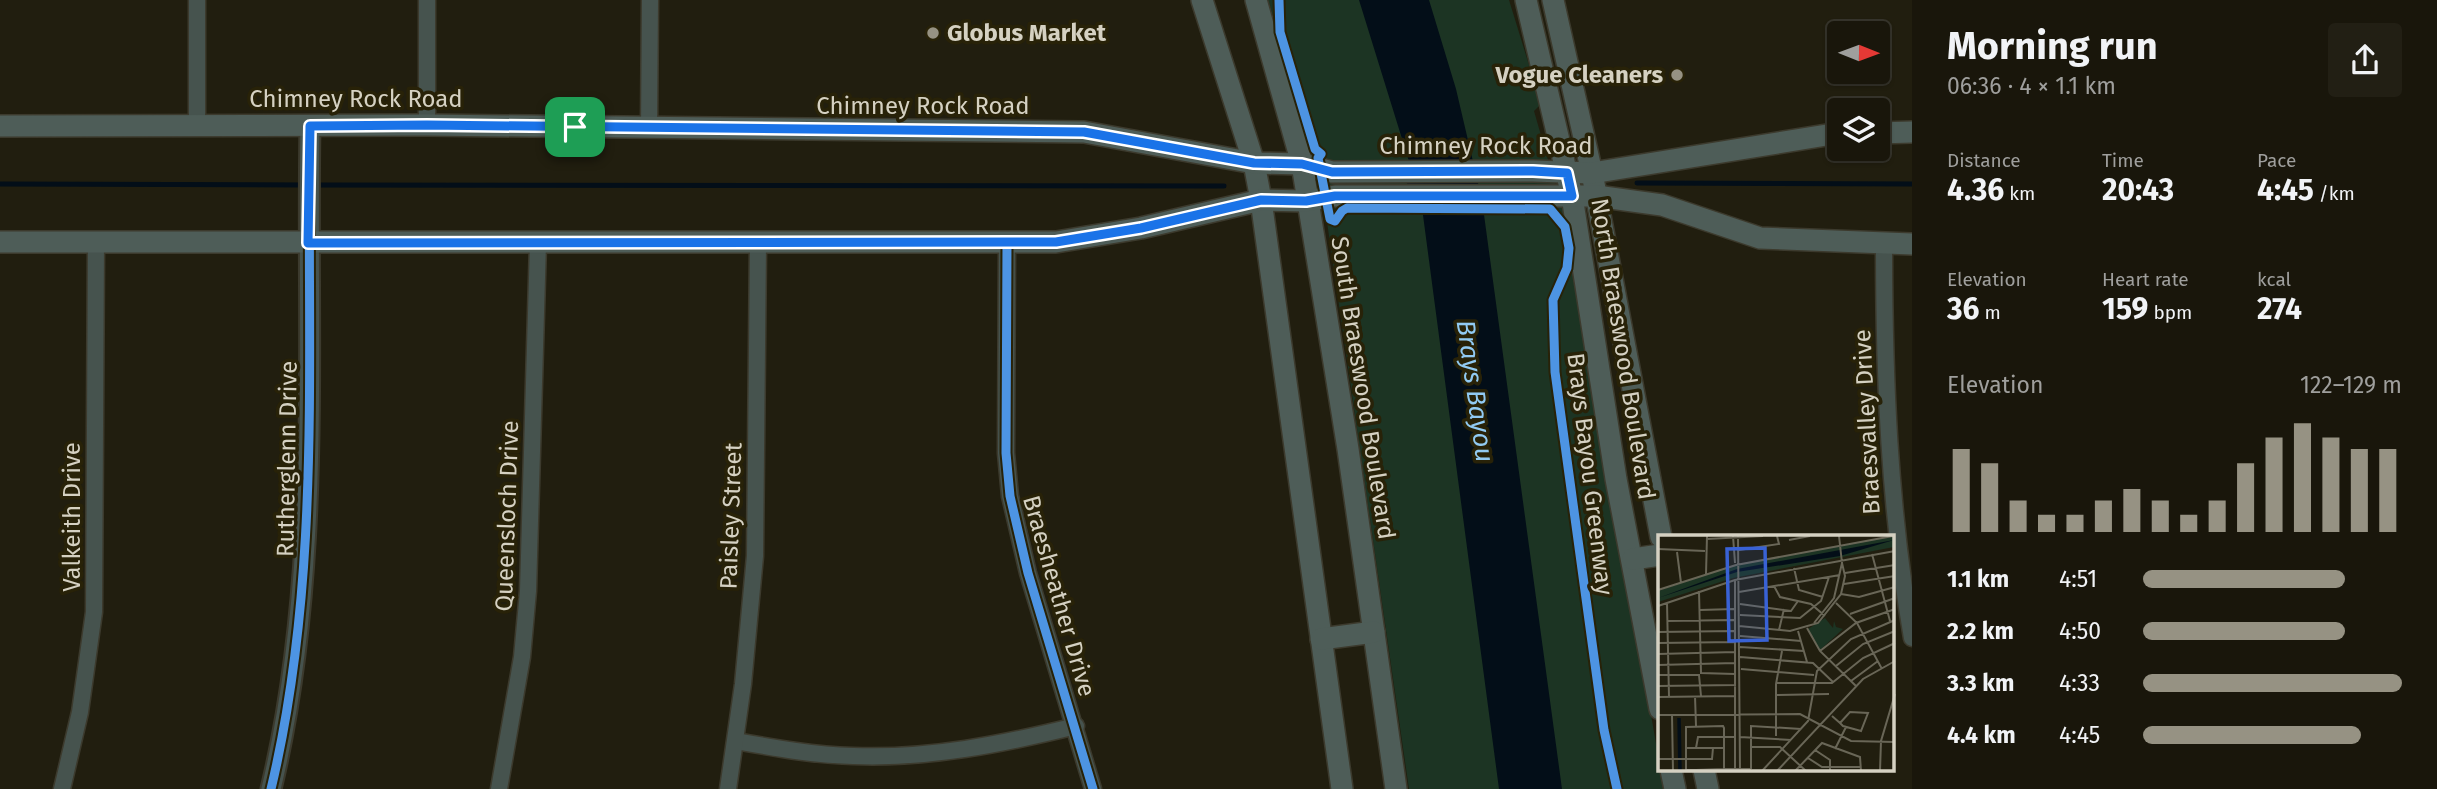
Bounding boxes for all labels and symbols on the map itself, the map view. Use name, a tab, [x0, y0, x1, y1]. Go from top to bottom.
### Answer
place label: Globus Market	[947, 19, 1107, 47]
north arrow	[1827, 21, 1890, 84]
marker: Globus Market	[925, 25, 941, 41]
place label: Vogue Cleaners	[1495, 61, 1663, 89]
marker: Vogue Cleaners	[1669, 67, 1685, 83]
street label: Chimney Rock Road	[249, 85, 463, 113]
street label: Chimney Rock Road	[816, 92, 1030, 120]
pin	[545, 97, 605, 157]
street label: Chimney Rock Road	[1379, 132, 1593, 160]
street label: North Braeswood Boulevard	[1585, 196, 1661, 502]
street label: South Braeswood Boulevard	[1325, 235, 1401, 541]
water label: Brays Bayou	[1450, 318, 1500, 464]
street label: Braesvalley Drive	[1848, 329, 1886, 515]
street label: Brays Bayou Greenway	[1561, 351, 1619, 597]
street label: Rutherglenn Drive	[271, 361, 303, 557]
street label: Queensloch Drive	[490, 420, 524, 612]
street label: Valkeith Drive	[58, 442, 86, 592]
street label: Paisley Street	[714, 442, 748, 590]
street label: Braesheather Drive	[1017, 492, 1101, 700]
inset map	[1658, 535, 1895, 772]

